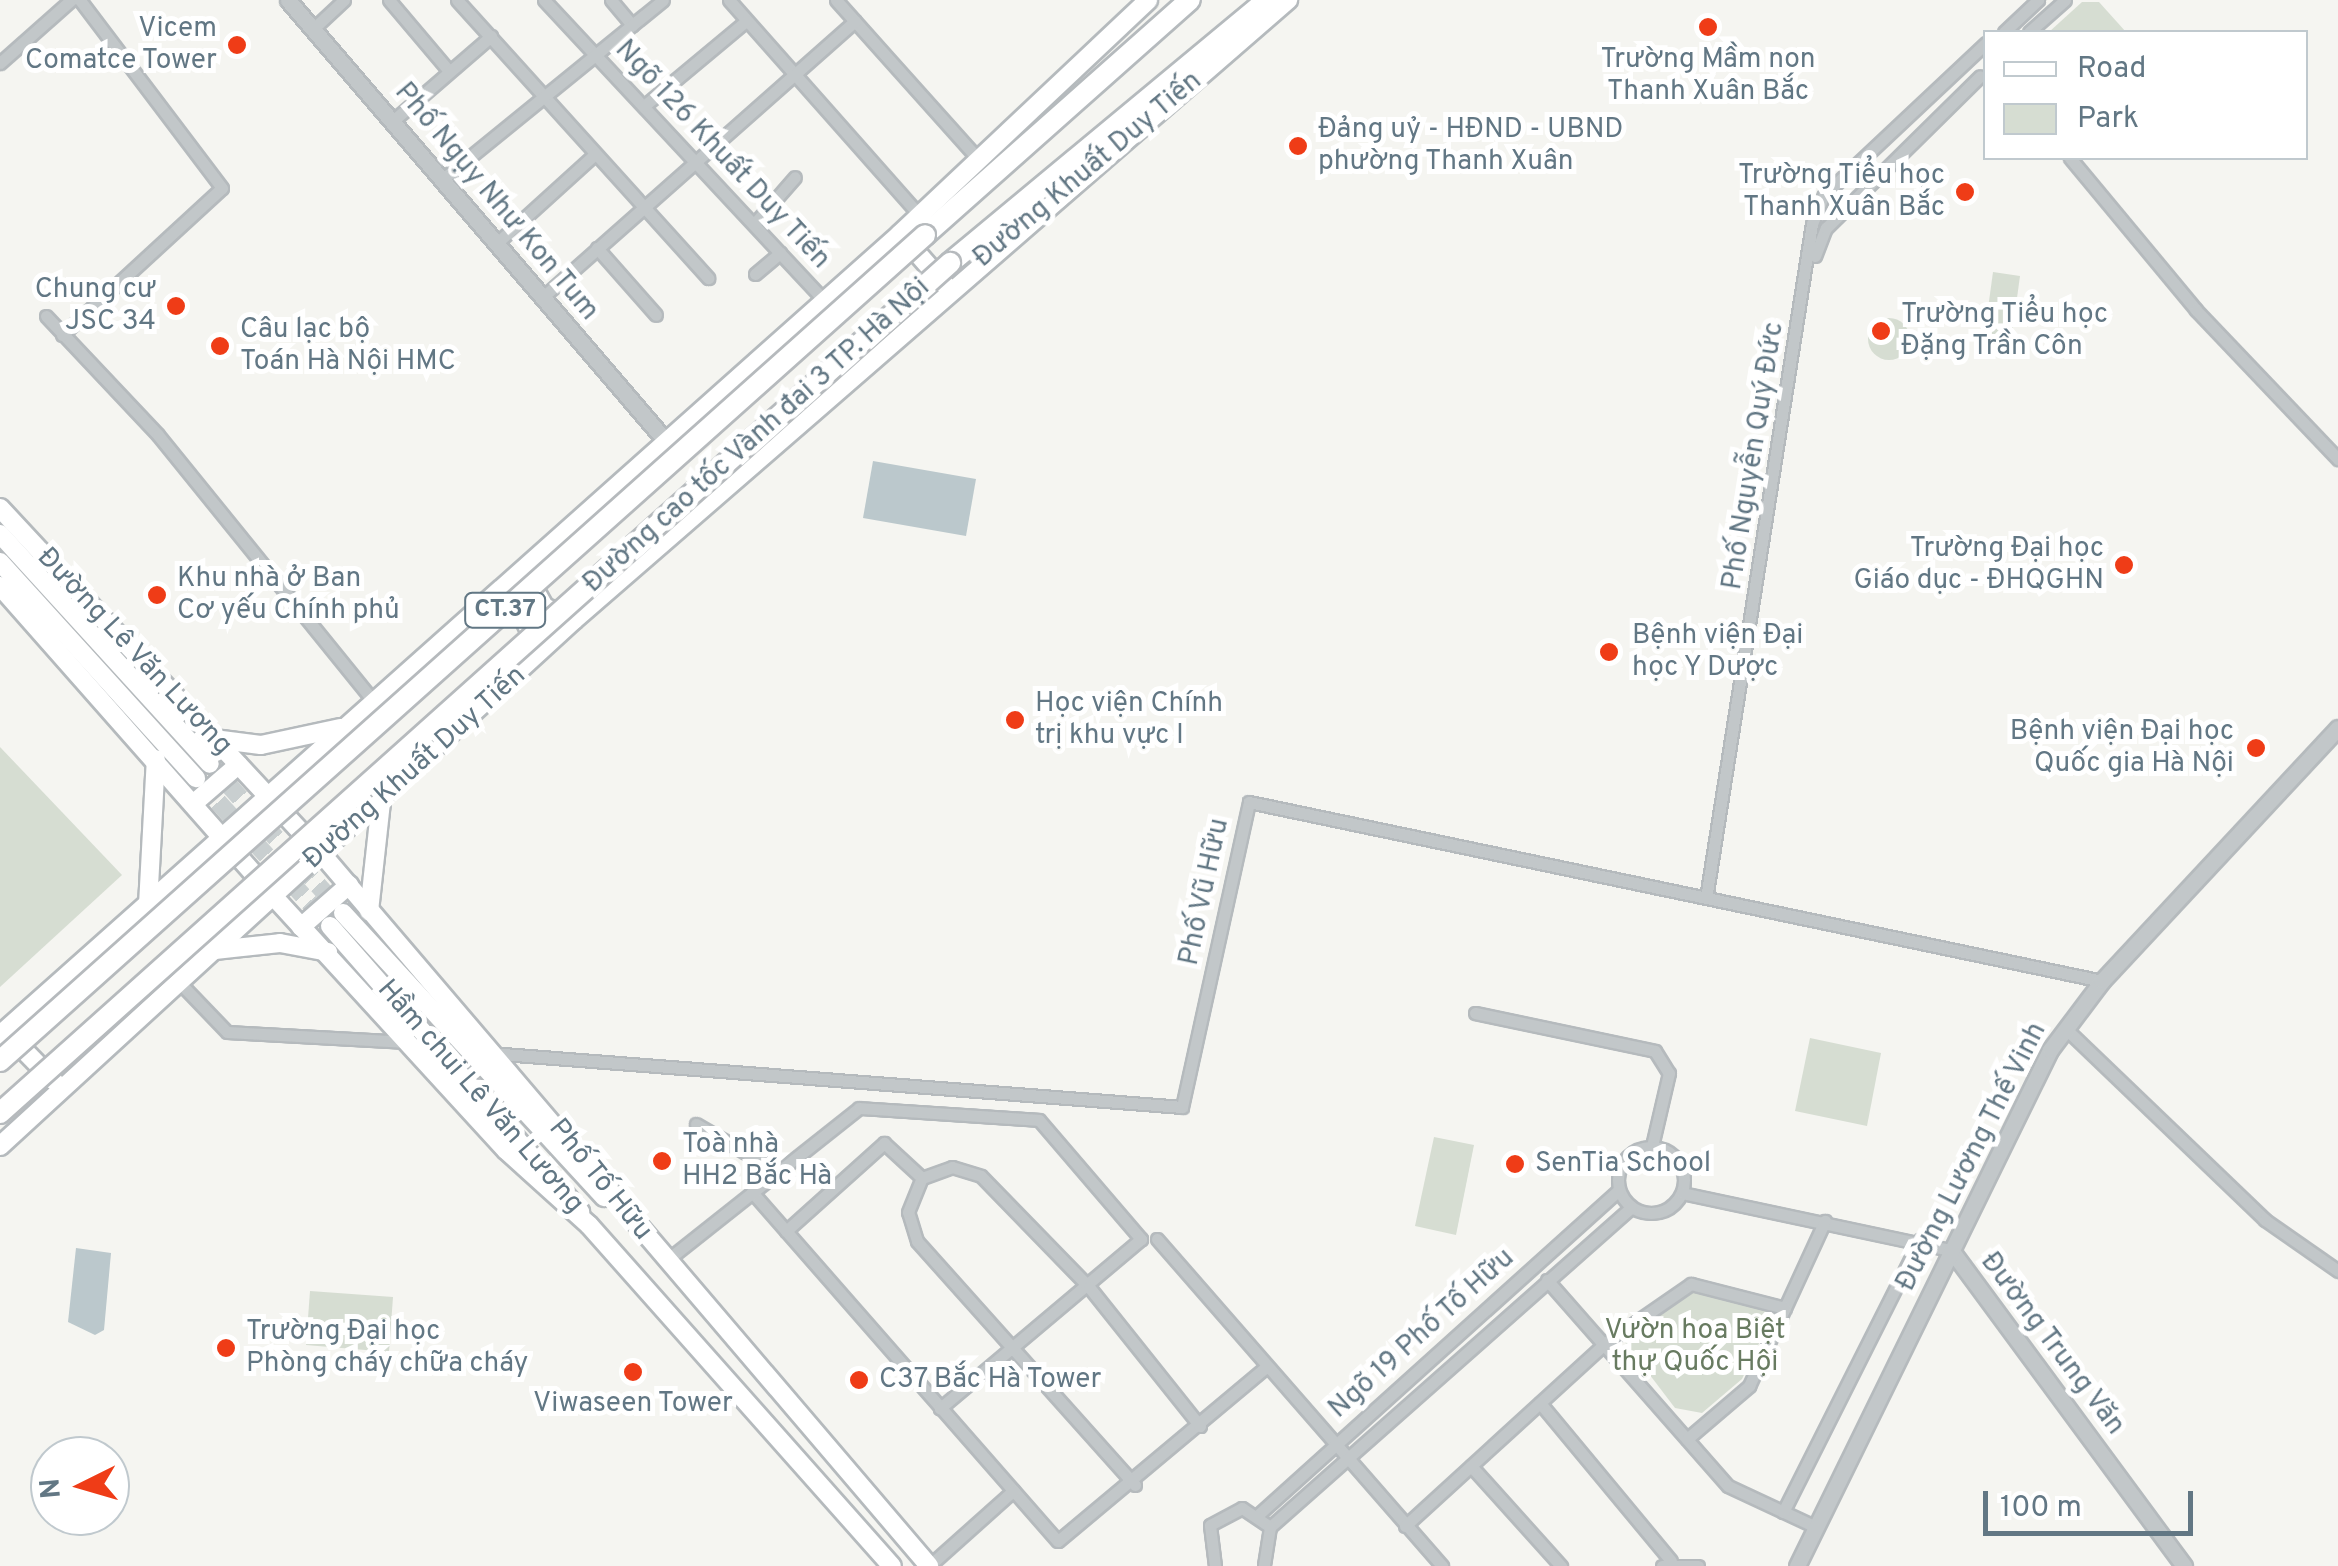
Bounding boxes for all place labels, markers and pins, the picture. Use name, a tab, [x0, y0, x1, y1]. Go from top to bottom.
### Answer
place label: Vicem Comatce Tower	[24, 12, 217, 78]
marker: Trường Mầm non Thanh Xuân Bắc	[1697, 16, 1719, 38]
marker: Vicem Comatce Tower	[226, 34, 248, 56]
place label: Trường Mầm non Thanh Xuân Bắc	[1600, 43, 1816, 109]
place label: Đảng uỷ - HĐND - UBND phường Thanh Xuân	[1318, 113, 1623, 179]
marker: Đảng uỷ - HĐND - UBND phường Thanh Xuân	[1287, 135, 1309, 157]
place label: Trường Tiểu học Thanh Xuân Bắc	[1737, 159, 1945, 225]
marker: Trường Tiểu học Thanh Xuân Bắc	[1954, 181, 1976, 203]
place label: Chung cư JSC 34	[35, 273, 156, 339]
marker: Chung cư JSC 34	[165, 295, 187, 317]
place label: Trường Tiểu học Đặng Trần Côn	[1901, 298, 2109, 364]
place label: Câu lạc bộ Toán Hà Nội HMC	[240, 313, 456, 379]
marker: Trường Tiểu học Đặng Trần Côn	[1870, 320, 1892, 342]
marker: Câu lạc bộ Toán Hà Nội HMC	[209, 335, 231, 357]
place label: Trường Đại học Giáo dục - ĐHQGHN	[1853, 532, 2104, 598]
marker: Trường Đại học Giáo dục - ĐHQGHN	[2113, 554, 2135, 576]
place label: Khu nhà ở Ban Cơ yếu Chính phủ	[177, 562, 400, 628]
marker: Khu nhà ở Ban Cơ yếu Chính phủ	[146, 584, 168, 606]
place label: Bệnh viện Đại học Y Dược	[1632, 619, 1803, 685]
marker: Bệnh viện Đại học Y Dược	[1596, 639, 1622, 665]
place label: Học viện Chính trị khu vực I	[1035, 687, 1223, 753]
marker: Học viện Chính trị khu vực I	[1004, 709, 1026, 731]
place label: Bệnh viện Đại học Quốc gia Hà Nội	[2010, 715, 2234, 781]
marker: Bệnh viện Đại học Quốc gia Hà Nội	[2243, 735, 2269, 761]
place label: Toà nhà HH2 Bắc Hà	[682, 1128, 832, 1194]
place label: SenTia School	[1535, 1147, 1711, 1181]
marker: Toà nhà HH2 Bắc Hà	[651, 1150, 673, 1172]
marker: SenTia School	[1504, 1153, 1526, 1175]
place label: Trường Đại học Phòng cháy chữa cháy	[246, 1315, 528, 1381]
marker: Trường Đại học Phòng cháy chữa cháy	[215, 1337, 237, 1359]
marker: Viwaseen Tower	[622, 1361, 644, 1383]
place label: C37 Bắc Hà Tower	[879, 1363, 1104, 1397]
marker: C37 Bắc Hà Tower	[848, 1369, 870, 1391]
place label: Viwaseen Tower	[532, 1387, 734, 1421]

